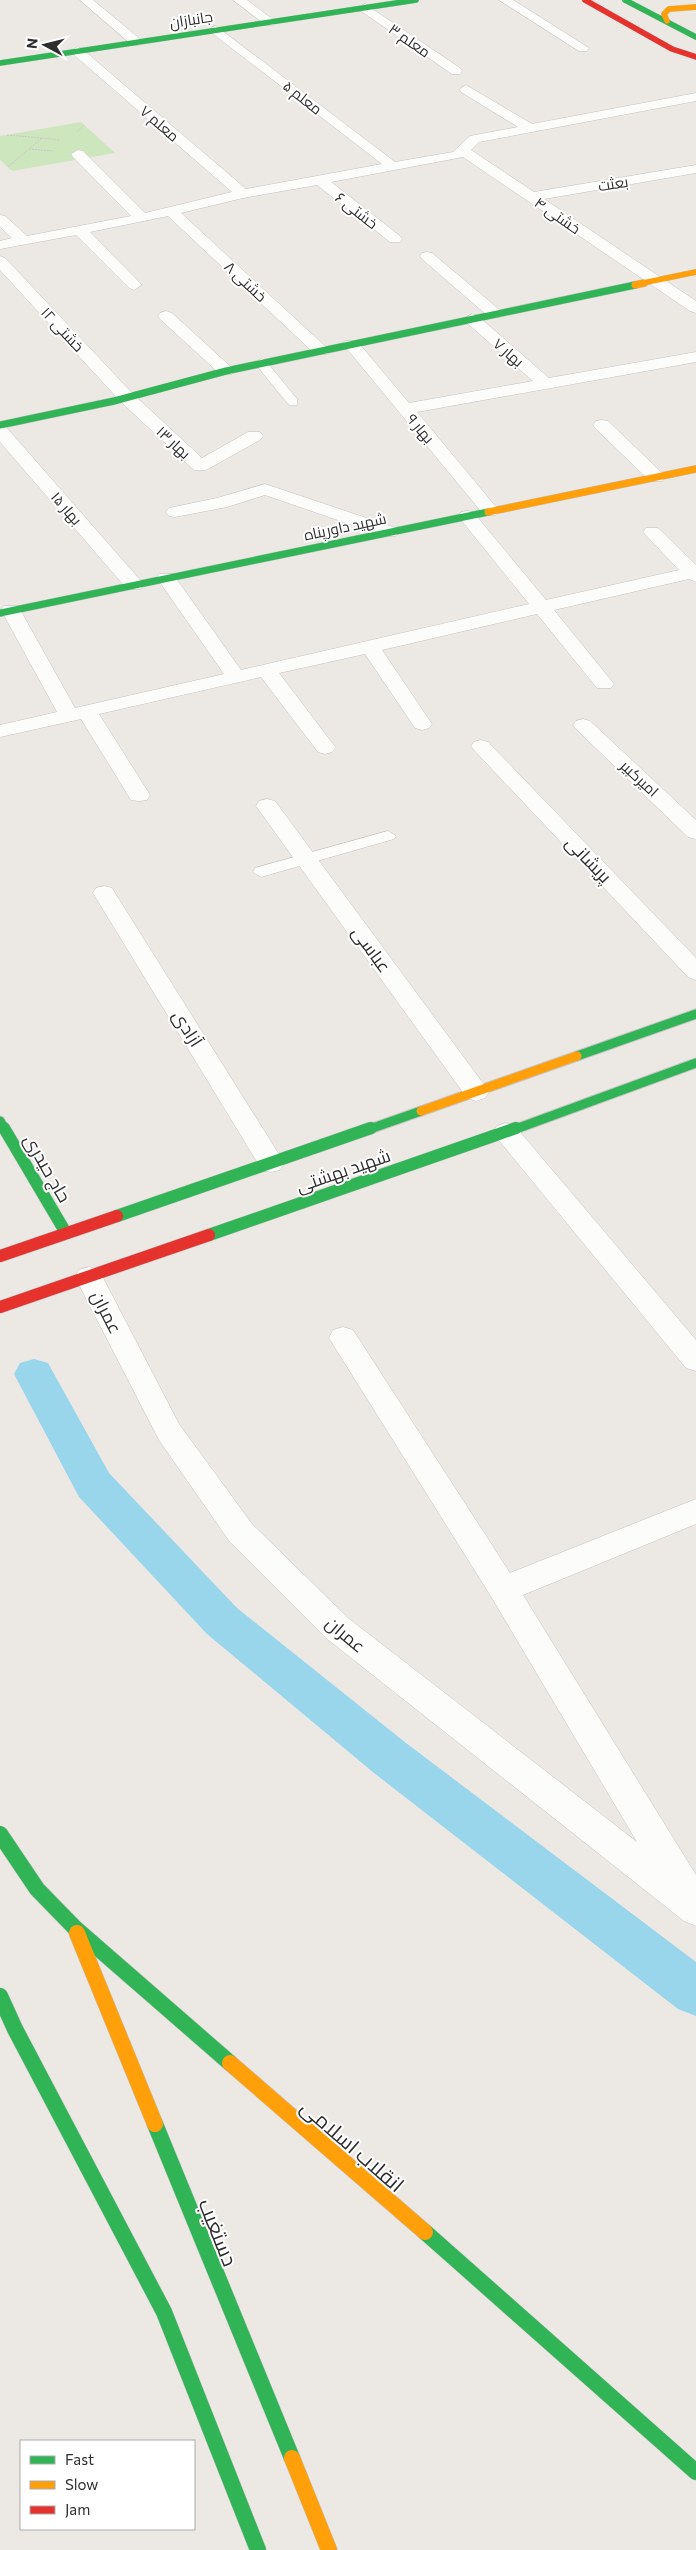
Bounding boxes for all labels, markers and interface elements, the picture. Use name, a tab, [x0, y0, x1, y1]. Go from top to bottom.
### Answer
street label: جانبازان	[168, 7, 214, 33]
street label: معلم ۳	[385, 19, 434, 62]
north arrow	[20, 20, 70, 70]
text: N	[23, 37, 41, 50]
street label: معلم ۵	[279, 76, 326, 119]
street label: معلم ۷	[135, 101, 183, 146]
street label: بعثت	[597, 172, 629, 194]
street label: خشتی ۶	[331, 188, 382, 234]
street label: خشتی ۴	[530, 193, 584, 239]
street label: خشتی ۸	[220, 257, 271, 306]
street label: خشتی ۱۲	[36, 303, 88, 356]
street label: بهار ۷	[489, 334, 528, 372]
street label: بهار ۹	[402, 410, 438, 448]
street label: بهار ۱۳	[152, 422, 195, 464]
street label: بهار ۱۵	[46, 488, 86, 530]
street label: شهید داورپناه	[302, 508, 388, 545]
street label: امیرکبیر	[616, 755, 663, 801]
street label: پریشانی	[560, 831, 617, 888]
street label: عباسی	[347, 921, 396, 977]
street label: آزادی	[167, 1006, 208, 1051]
street label: حاج حیدری	[18, 1130, 76, 1207]
street label: شهید بهشتی	[293, 1144, 393, 1197]
street label: عمران	[86, 1287, 127, 1338]
street label: عمران	[321, 1611, 370, 1658]
street label: انقلاب اسلامی	[295, 2093, 410, 2198]
street label: دستغیب	[194, 2195, 244, 2269]
legend	[20, 2440, 195, 2530]
text: Fast	[65, 2450, 94, 2468]
text: Slow	[65, 2475, 98, 2493]
text: Jam	[65, 2500, 90, 2518]

